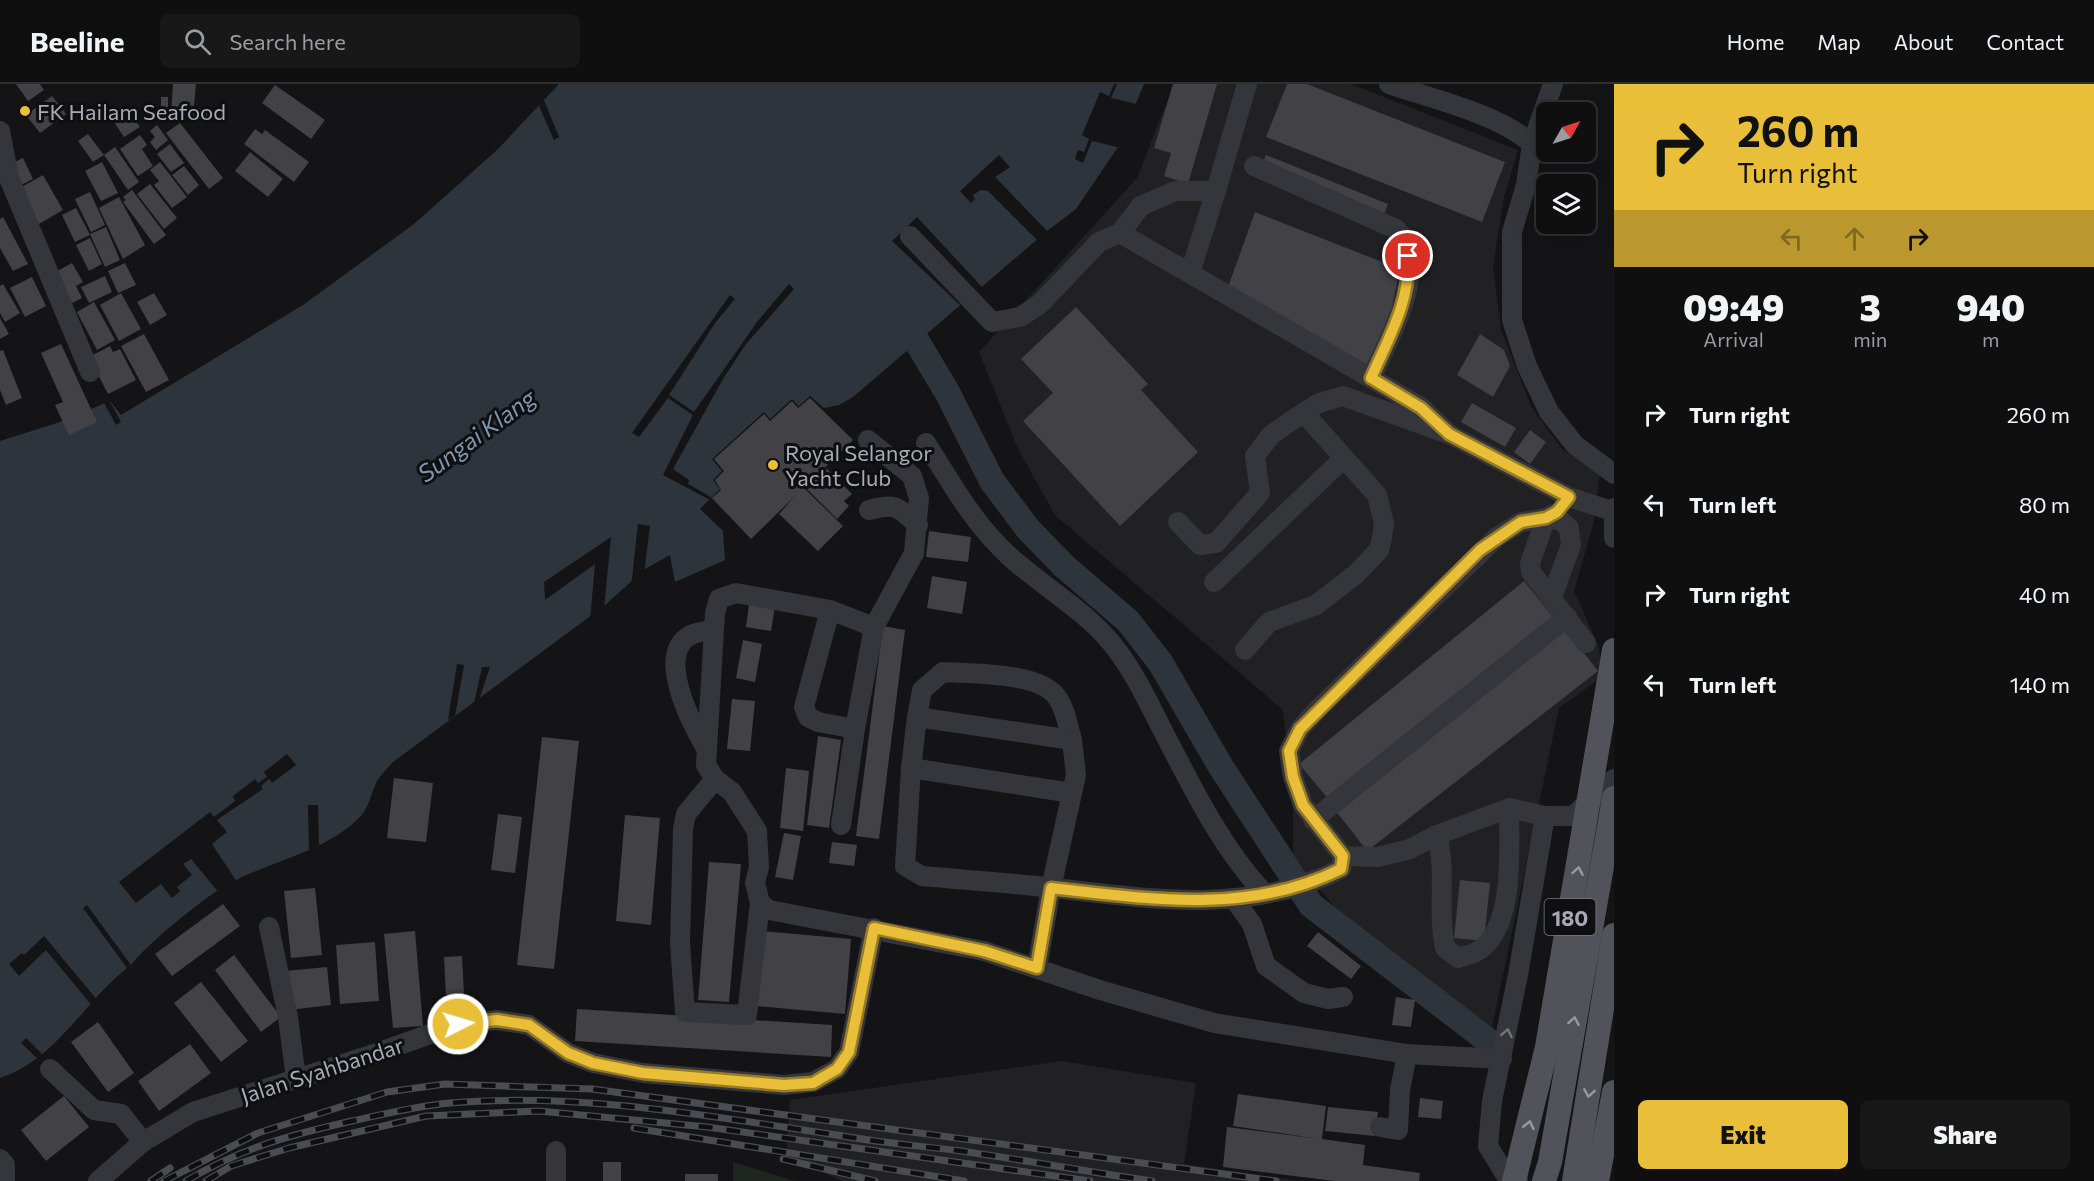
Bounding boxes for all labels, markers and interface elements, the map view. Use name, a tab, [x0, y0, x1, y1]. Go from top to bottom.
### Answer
search box	[160, 14, 580, 68]
text: Beeline	[30, 24, 124, 58]
icon: search	[181, 25, 214, 58]
text: Search here	[229, 28, 346, 55]
text: Home	[1727, 29, 1784, 54]
text: Map	[1817, 29, 1861, 54]
text: About	[1894, 29, 1953, 54]
text: Contact	[1986, 29, 2064, 54]
place label: FK Hailam Seafood	[37, 98, 226, 125]
north arrow	[1536, 102, 1596, 162]
map controls	[1536, 102, 1596, 234]
marker: FK Hailam Seafood	[18, 104, 32, 118]
text: 260 m	[1737, 104, 1859, 156]
icon: right	[1638, 108, 1716, 186]
text: Turn right	[1737, 156, 1857, 189]
button: layers	[1536, 174, 1596, 234]
icon: left	[1775, 222, 1808, 255]
icon: ahead	[1838, 222, 1871, 255]
icon: right	[1901, 222, 1934, 255]
pin	[1382, 230, 1433, 281]
icon: arrive	[1391, 239, 1424, 272]
text: 09:49	[1683, 284, 1784, 328]
text: 3	[1860, 284, 1881, 328]
text: 940	[1956, 284, 2025, 328]
text: Arrival	[1703, 327, 1764, 351]
text: min	[1853, 327, 1887, 351]
text: m	[1982, 327, 1999, 351]
water label: Sungai Klang	[411, 382, 542, 488]
icon: right	[1638, 398, 1671, 431]
text: Turn right	[1689, 401, 1790, 428]
text: 260 m	[2007, 401, 2070, 428]
place label: Royal Selangor Yacht Club	[785, 439, 932, 491]
marker: Royal Selangor Yacht Club	[766, 458, 780, 472]
icon: left	[1638, 488, 1671, 521]
text: Turn left	[1689, 491, 1776, 518]
text: 80 m	[2019, 491, 2070, 518]
icon: right	[1638, 578, 1671, 611]
text: Turn right	[1689, 581, 1790, 608]
text: 40 m	[2019, 581, 2070, 608]
icon: left	[1638, 668, 1671, 701]
text: Turn left	[1689, 671, 1776, 698]
text: 140 m	[2010, 671, 2070, 698]
one-way arrow	[1571, 867, 1583, 876]
road number: 180	[1544, 899, 1596, 935]
position arrow	[426, 992, 490, 1056]
one-way arrow	[1567, 1016, 1580, 1026]
one-way arrow	[1500, 1028, 1513, 1038]
street label: Jalan Syahbandar	[237, 1031, 407, 1109]
one-way arrow	[1584, 1089, 1596, 1098]
button: Exit	[1638, 1100, 1848, 1169]
button: Share	[1860, 1100, 2070, 1169]
one-way arrow	[1522, 1120, 1535, 1130]

